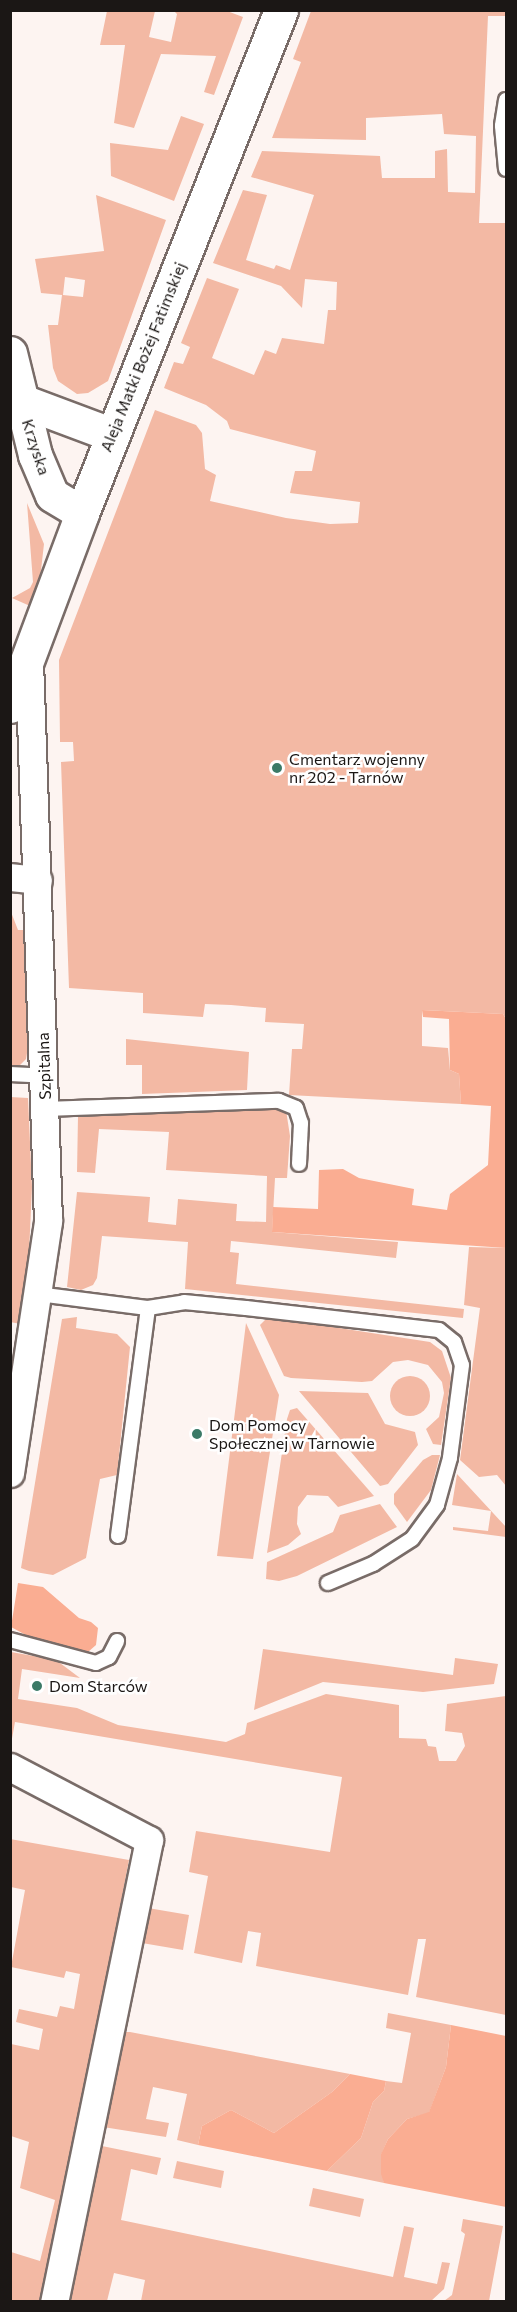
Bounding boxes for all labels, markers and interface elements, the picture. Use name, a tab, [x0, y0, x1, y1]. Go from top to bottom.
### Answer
street label: Aleja Matki Bożej Fatimskiej	[96, 259, 190, 455]
street label: Krzyska	[18, 417, 54, 477]
place label: Cmentarz wojenny nr 202 - Tarnów	[289, 749, 425, 787]
marker: Cmentarz wojenny nr 202 - Tarnów	[270, 761, 284, 775]
street label: Szpitalna	[33, 1032, 55, 1100]
place label: Dom Pomocy Społecznej w Tarnowie	[209, 1415, 375, 1453]
marker: Dom Pomocy Społecznej w Tarnowie	[190, 1427, 204, 1441]
place label: Dom Starców	[49, 1676, 148, 1696]
marker: Dom Starców	[30, 1679, 44, 1693]

